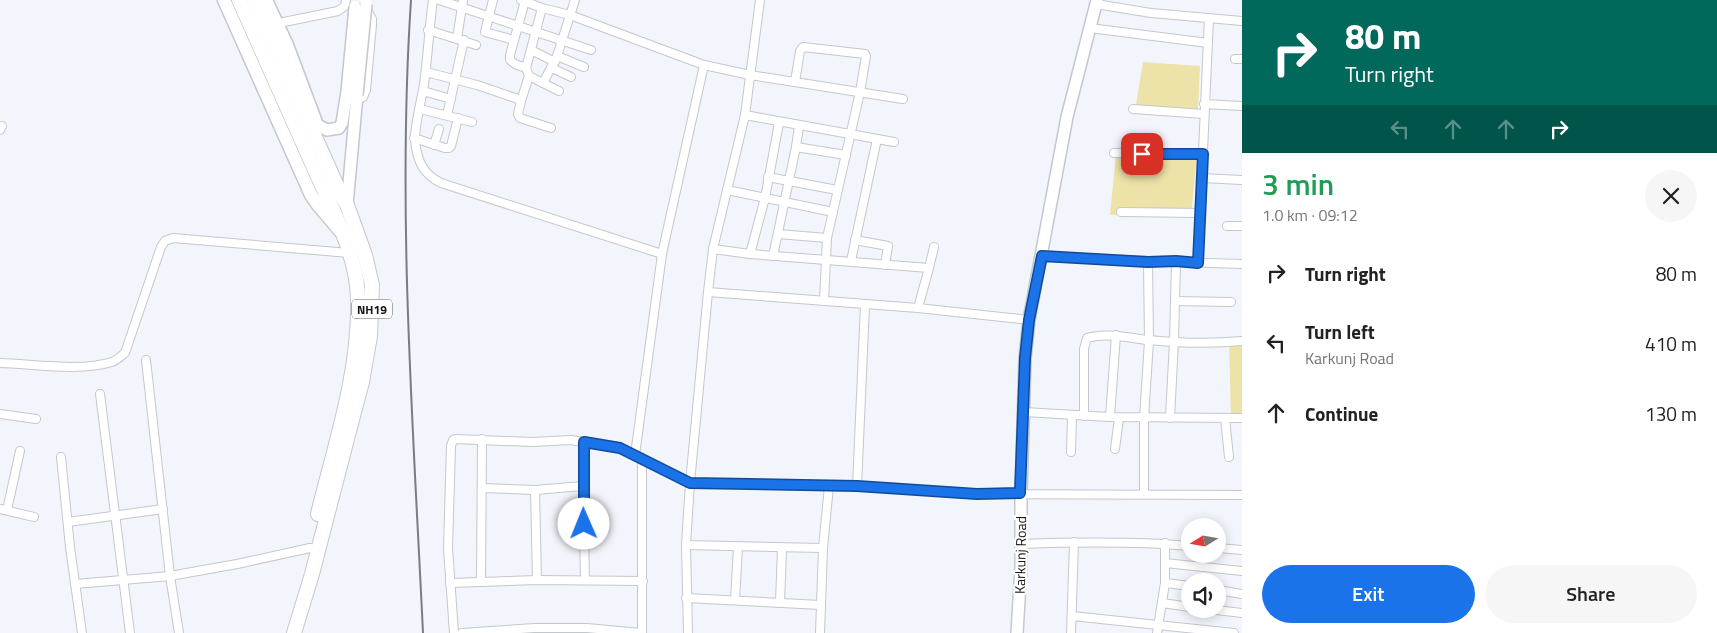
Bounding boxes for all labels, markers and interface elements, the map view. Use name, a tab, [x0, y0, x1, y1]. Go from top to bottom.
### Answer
text: 80 m	[1345, 9, 1421, 63]
icon: right	[1262, 20, 1327, 85]
text: Turn right	[1345, 57, 1434, 91]
icon: left	[1386, 115, 1414, 143]
icon: ahead	[1439, 115, 1467, 143]
icon: ahead	[1492, 115, 1520, 143]
icon: right	[1545, 115, 1573, 143]
pin	[1121, 133, 1163, 175]
icon: arrive	[1128, 140, 1156, 168]
text: 3 min	[1262, 161, 1334, 207]
button: close	[1645, 170, 1697, 222]
text: 1.0 km · 09:12	[1262, 203, 1358, 227]
icon: right	[1262, 259, 1290, 287]
text: Turn right	[1305, 259, 1386, 288]
text: 80 m	[1656, 259, 1697, 288]
road number: NH19	[352, 300, 392, 318]
text: Turn left	[1305, 317, 1375, 346]
icon: left	[1262, 329, 1290, 357]
text: 410 m	[1645, 329, 1697, 358]
text: Karkunj Road	[1305, 346, 1394, 370]
icon: ahead	[1262, 399, 1290, 427]
text: Continue	[1305, 399, 1378, 428]
text: 130 m	[1645, 399, 1697, 428]
position arrow	[557, 497, 609, 549]
street label: Karkunj Road	[1009, 516, 1031, 594]
north arrow	[1181, 518, 1226, 562]
map controls	[1181, 518, 1226, 618]
button: Exit	[1262, 565, 1475, 623]
button: Share	[1485, 565, 1697, 623]
button: sound	[1181, 573, 1226, 618]

